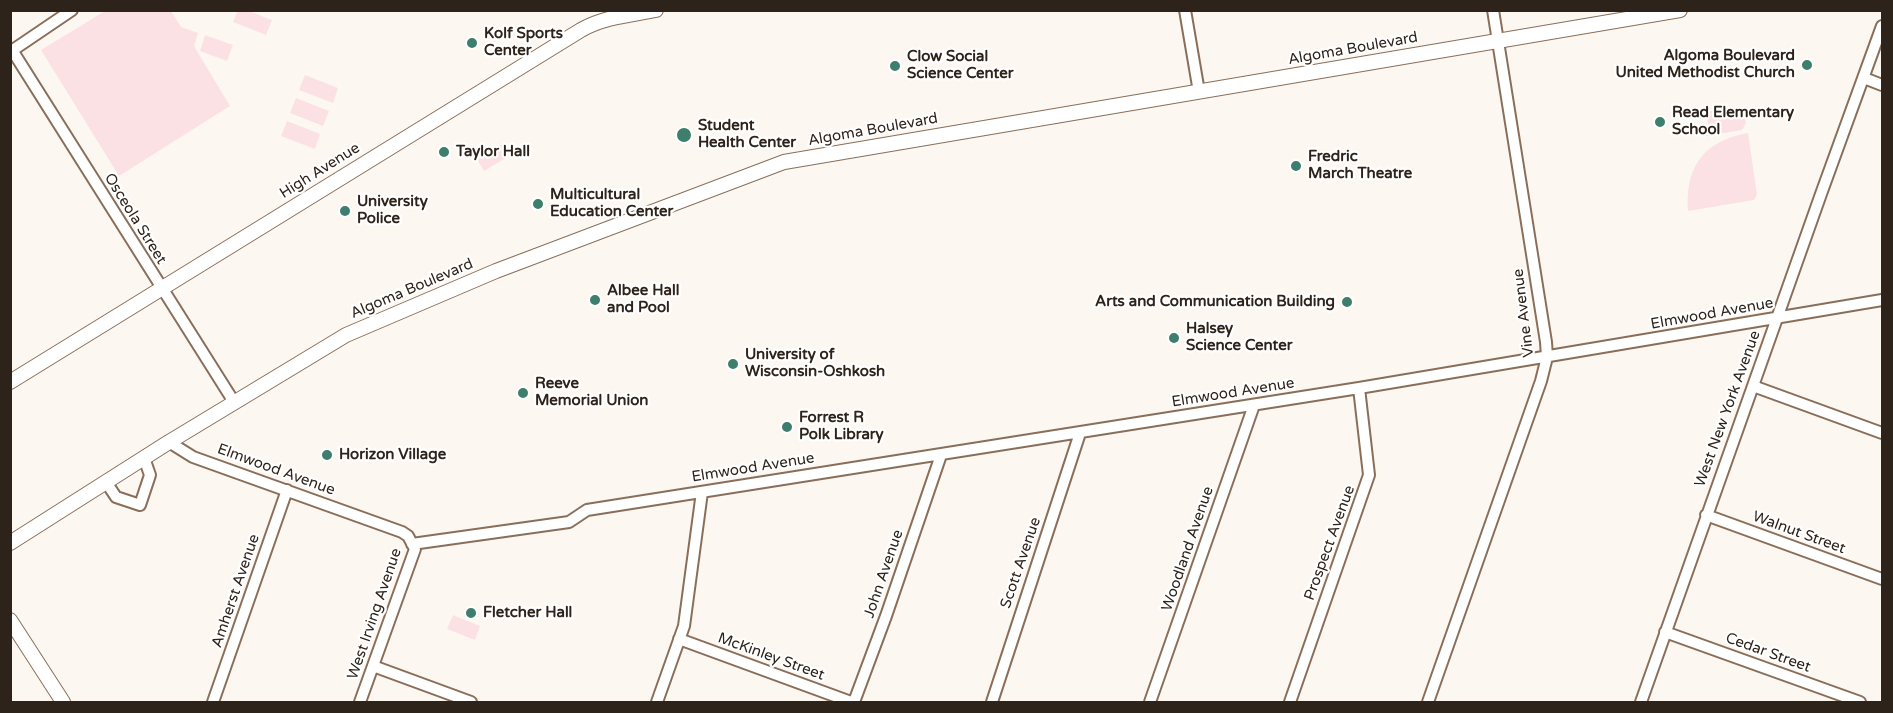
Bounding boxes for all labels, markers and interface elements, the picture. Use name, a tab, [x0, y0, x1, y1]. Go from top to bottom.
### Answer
place label: Kolf Sports Center	[484, 25, 563, 60]
street label: Algoma Boulevard	[1287, 29, 1419, 69]
marker: Kolf Sports Center	[465, 36, 479, 50]
place label: Algoma Boulevard United Methodist Church	[1616, 47, 1795, 82]
place label: Clow Social Science Center	[907, 48, 1013, 83]
marker: Algoma Boulevard United Methodist Church	[1800, 58, 1814, 72]
marker: Clow Social Science Center	[888, 59, 902, 73]
place label: Read Elementary School	[1672, 104, 1794, 139]
street label: Algoma Boulevard	[807, 110, 939, 150]
marker: Read Elementary School	[1653, 115, 1667, 129]
place label: Student Health Center	[698, 117, 796, 152]
marker: Student Health Center	[675, 126, 693, 144]
street label: High Avenue	[277, 139, 363, 203]
place label: Taylor Hall	[456, 143, 530, 161]
marker: Taylor Hall	[437, 145, 451, 159]
place label: Fredric March Theatre	[1308, 148, 1412, 183]
marker: Fredric March Theatre	[1289, 159, 1303, 173]
street label: Osceola Street	[100, 170, 170, 268]
place label: Multicultural Education Center	[550, 186, 673, 221]
place label: University Police	[357, 193, 428, 228]
marker: Multicultural Education Center	[531, 197, 545, 211]
marker: University Police	[338, 204, 352, 218]
street label: Algoma Boulevard	[348, 255, 476, 323]
street label: Vine Avenue	[1510, 268, 1538, 358]
place label: Albee Hall and Pool	[607, 282, 679, 317]
marker: Albee Hall and Pool	[588, 293, 602, 307]
place label: Arts and Communication Building	[1095, 293, 1335, 311]
street label: Elmwood Avenue	[1649, 294, 1775, 334]
marker: Arts and Communication Building	[1340, 295, 1354, 309]
place label: Halsey Science Center	[1186, 320, 1292, 355]
street label: West New York Avenue	[1691, 328, 1765, 490]
marker: Halsey Science Center	[1167, 331, 1181, 345]
place label: University of Wisconsin-Oshkosh	[745, 346, 885, 381]
marker: University of Wisconsin-Oshkosh	[726, 357, 740, 371]
street label: Elmwood Avenue	[1170, 374, 1296, 412]
place label: Reeve Memorial Union	[535, 375, 648, 410]
marker: Reeve Memorial Union	[516, 386, 530, 400]
place label: Forrest R Polk Library	[799, 409, 884, 444]
marker: Forrest R Polk Library	[780, 420, 794, 434]
street label: Elmwood Avenue	[215, 440, 337, 500]
place label: Horizon Village	[339, 446, 446, 464]
marker: Horizon Village	[320, 448, 334, 462]
street label: Elmwood Avenue	[690, 449, 816, 487]
street label: Prospect Avenue	[1301, 483, 1359, 603]
street label: Woodland Avenue	[1158, 484, 1218, 614]
street label: Walnut Street	[1750, 508, 1848, 558]
street label: Scott Avenue	[997, 515, 1045, 611]
street label: John Avenue	[861, 528, 907, 620]
street label: Amherst Avenue	[208, 532, 264, 650]
street label: West Irving Avenue	[344, 546, 406, 682]
place label: Fletcher Hall	[483, 604, 572, 622]
marker: Fletcher Hall	[464, 606, 478, 620]
street label: McKinley Street	[715, 629, 827, 685]
street label: Cedar Street	[1723, 629, 1813, 677]

